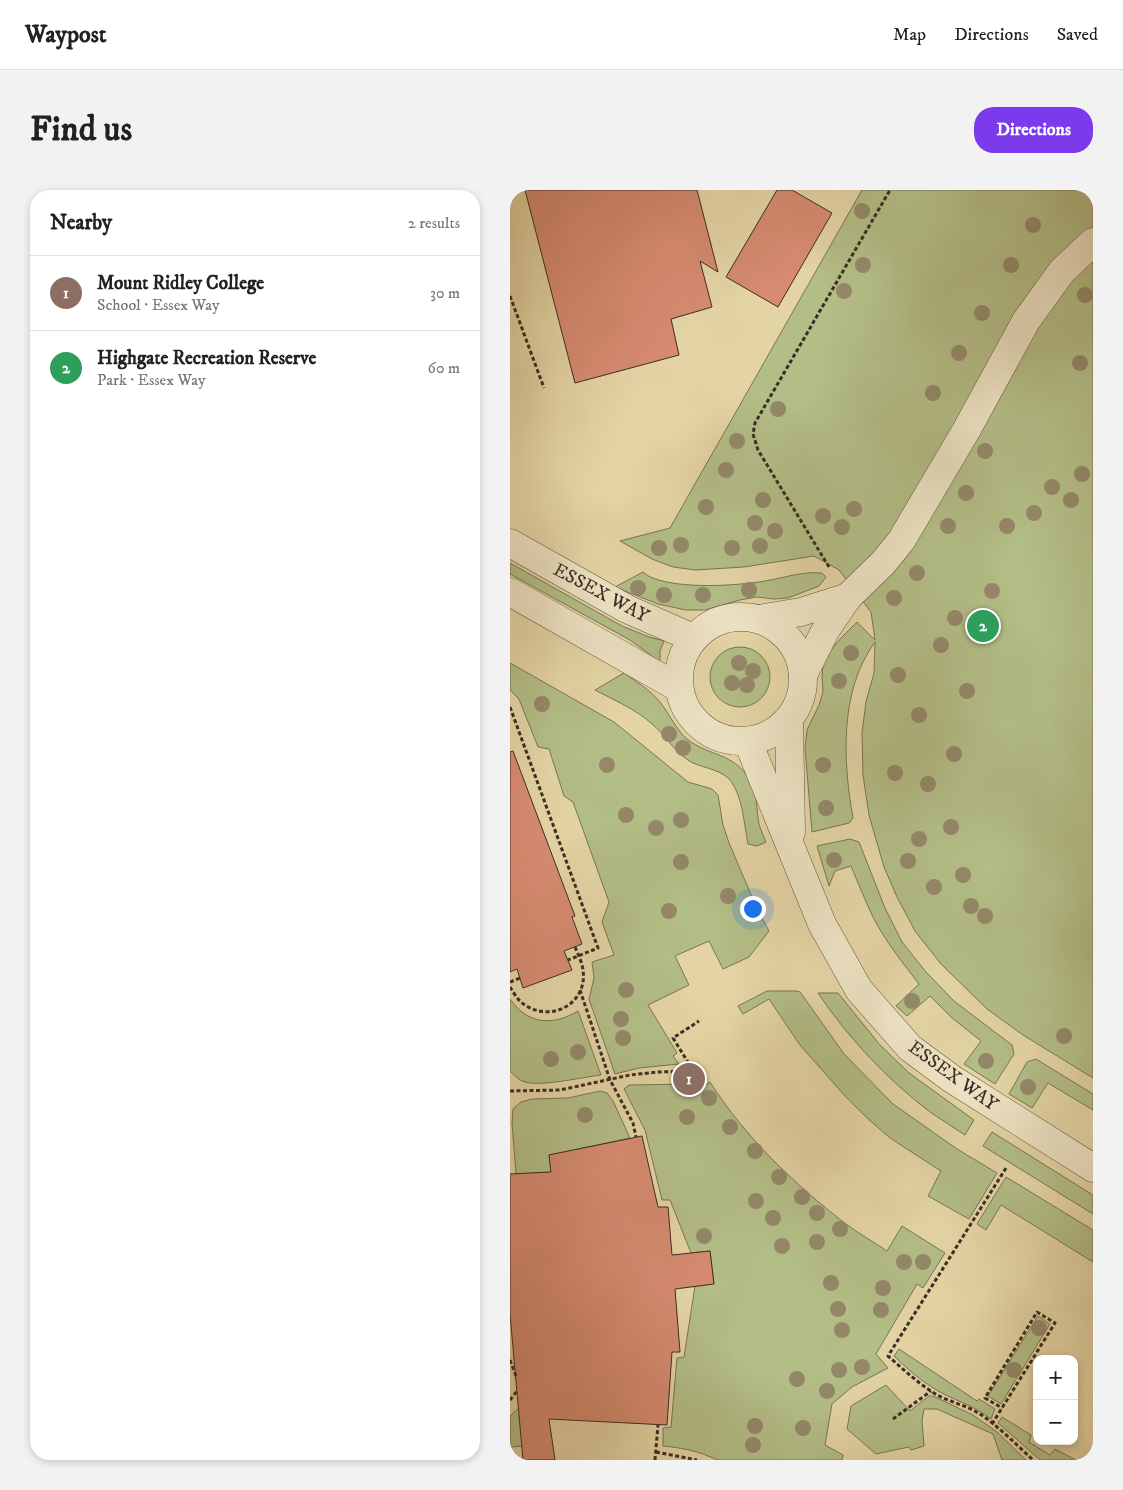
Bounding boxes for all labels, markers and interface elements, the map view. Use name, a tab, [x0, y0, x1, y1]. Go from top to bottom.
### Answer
text: Waypost	[25, 20, 106, 50]
text: Map	[893, 24, 926, 46]
text: Directions	[954, 24, 1029, 46]
text: Saved	[1057, 24, 1098, 46]
button: Directions	[974, 107, 1093, 153]
text: Find us	[30, 108, 132, 152]
text: Nearby	[50, 210, 112, 236]
text: 2 results	[408, 213, 460, 233]
text: Mount Ridley College	[97, 272, 264, 295]
text: 1	[63, 283, 69, 303]
text: 30 m	[430, 283, 460, 303]
text: School · Essex Way	[97, 295, 220, 315]
text: Highgate Recreation Reserve	[97, 347, 316, 370]
text: 2	[62, 358, 70, 378]
text: 60 m	[428, 358, 460, 378]
text: Park · Essex Way	[97, 370, 206, 390]
street label: ESSEX WAY	[549, 558, 654, 628]
pin: 2	[967, 607, 999, 645]
your location	[740, 896, 766, 922]
street label: ESSEX WAY	[904, 1036, 1003, 1117]
pin: 1	[673, 1060, 705, 1098]
map controls	[1033, 1355, 1078, 1445]
button: +	[1033, 1355, 1078, 1400]
button: −	[1033, 1400, 1078, 1445]

